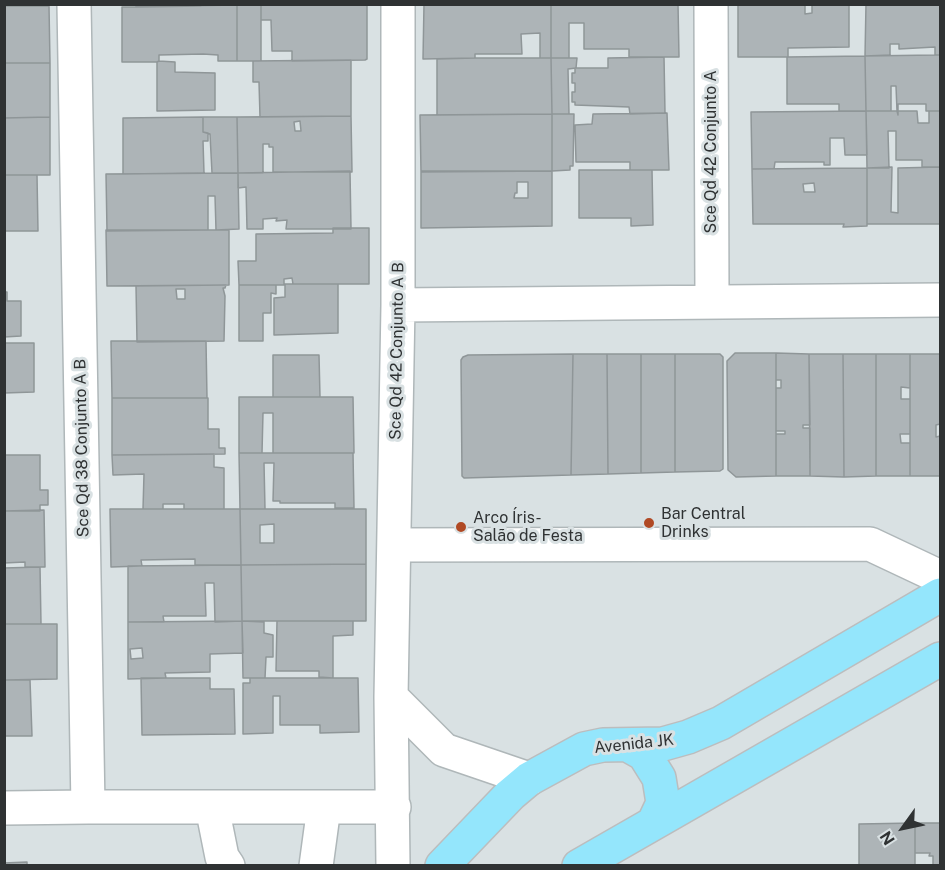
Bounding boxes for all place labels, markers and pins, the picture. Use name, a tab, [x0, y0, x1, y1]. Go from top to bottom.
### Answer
place label: Bar Central Drinks	[661, 504, 746, 542]
place label: Arco Íris- Salão de Festa	[473, 508, 583, 546]
marker: Bar Central Drinks	[642, 516, 656, 530]
marker: Arco Íris- Salão de Festa	[454, 520, 468, 534]

